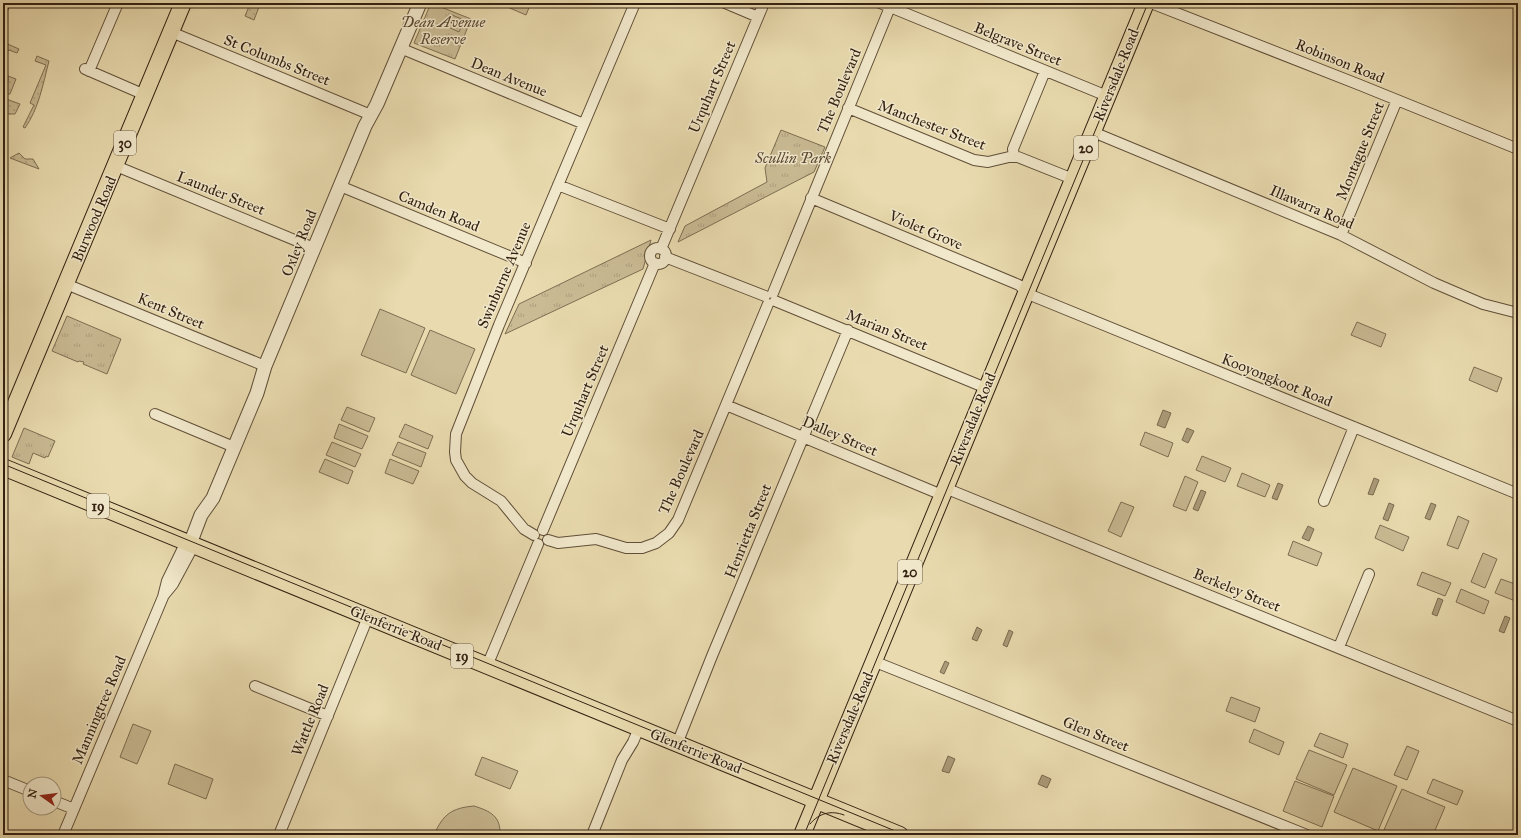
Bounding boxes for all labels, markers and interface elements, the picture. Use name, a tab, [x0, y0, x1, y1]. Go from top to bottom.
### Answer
park label: Dean Avenue Reserve	[401, 13, 485, 48]
street label: Belgrave Street	[972, 18, 1065, 70]
street label: Riversdale Road	[1089, 26, 1143, 124]
street label: St Columbs Street	[221, 31, 333, 90]
street label: Robinson Road	[1293, 35, 1387, 87]
street label: Urquhart Street	[685, 38, 741, 136]
street label: The Boulevard	[813, 45, 865, 136]
street label: Dean Avenue	[468, 54, 550, 100]
street label: Manchester Street	[876, 96, 989, 154]
street label: Montague Street	[1332, 99, 1388, 203]
road number: 30	[114, 131, 136, 155]
road number: 20	[1074, 136, 1098, 160]
park label: Scullin Park	[754, 149, 831, 167]
street label: Launder Street	[174, 167, 268, 219]
street label: Burwood Road	[68, 173, 120, 265]
street label: Illawarra Road	[1267, 181, 1357, 233]
street label: Camden Road	[396, 187, 483, 236]
street label: Violet Grove	[886, 206, 966, 254]
street label: Oxley Road	[277, 207, 321, 279]
street label: Swinburne Avenue	[473, 219, 535, 331]
street label: Kent Street	[135, 289, 208, 333]
street label: Marian Street	[844, 305, 931, 355]
street label: Urquhart Street	[558, 342, 614, 440]
street label: Kooyongkoot Road	[1219, 350, 1336, 411]
street label: Riversdale Road	[946, 370, 1000, 468]
street label: Dalley Street	[800, 412, 881, 460]
street label: The Boulevard	[654, 427, 708, 517]
street label: Henrietta Street	[721, 480, 775, 581]
road number: 19	[87, 494, 109, 518]
road number: 20	[898, 560, 922, 584]
street label: Berkeley Street	[1191, 564, 1284, 616]
street label: Glenferrie Road	[348, 601, 445, 655]
road number: 19	[451, 644, 473, 668]
street label: Manningtree Road	[68, 653, 130, 767]
street label: Riversdale Road	[823, 669, 878, 767]
street label: Wattle Road	[287, 681, 333, 759]
street label: Glen Street	[1060, 713, 1132, 756]
street label: Glenferrie Road	[648, 724, 745, 778]
north arrow	[22, 776, 62, 816]
text: N	[25, 787, 40, 800]

